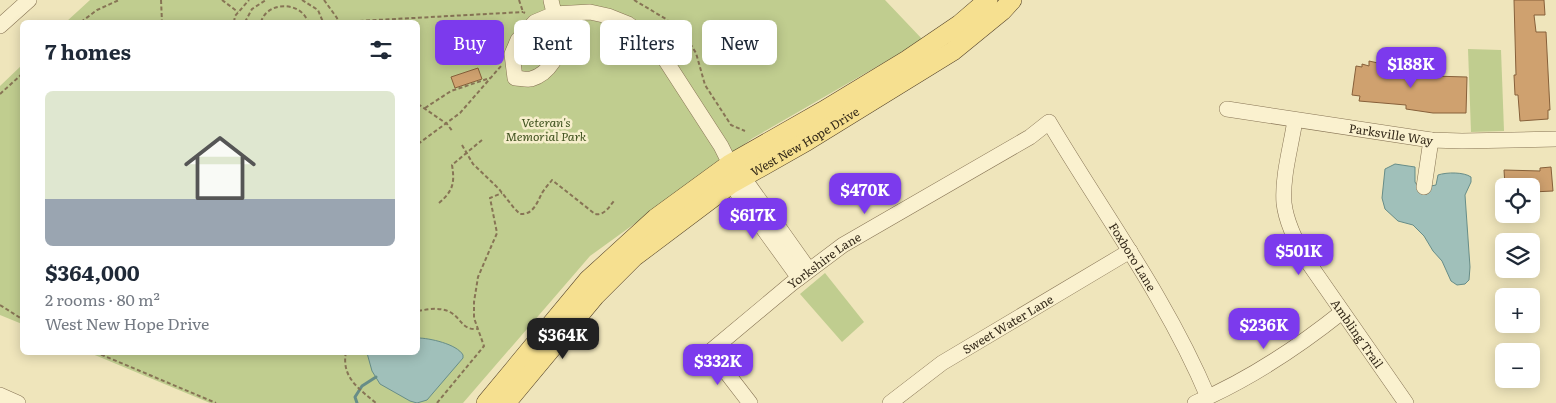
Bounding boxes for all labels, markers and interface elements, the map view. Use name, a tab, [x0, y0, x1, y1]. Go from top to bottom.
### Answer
chip: Buy	[435, 20, 504, 65]
chip: Rent	[514, 20, 590, 65]
chip: Filters	[600, 20, 692, 65]
chip: New	[702, 20, 777, 65]
text: 7 homes	[45, 35, 131, 66]
icon: filters	[367, 36, 395, 64]
pin: $188K	[1376, 46, 1446, 89]
text: $188K	[1387, 51, 1435, 75]
street label: West New Hope Drive	[747, 102, 863, 180]
park label: Veteran's Memorial Park	[506, 113, 587, 145]
street label: Parksville Way	[1348, 119, 1435, 149]
icon: home	[175, 123, 265, 213]
pin: $470K	[830, 172, 900, 215]
text: $470K	[840, 177, 890, 201]
map controls	[1495, 178, 1540, 388]
button: locate	[1495, 178, 1540, 223]
pin: $617K	[718, 198, 788, 240]
text: $617K	[730, 202, 776, 226]
street label: Foxboro Lane	[1105, 219, 1161, 294]
street label: Yorkshire Lane	[783, 228, 864, 293]
button: layers	[1495, 233, 1540, 278]
pin: $501K	[1264, 234, 1334, 276]
text: $501K	[1275, 238, 1323, 262]
text: $364,000	[45, 256, 140, 287]
text: 2 rooms · 80 m²	[45, 287, 160, 311]
button: +	[1495, 288, 1540, 333]
street label: Sweet Water Lane	[959, 290, 1056, 358]
street label: Ambling Trail	[1327, 295, 1388, 372]
pin: $236K	[1229, 308, 1299, 350]
text: West New Hope Drive	[45, 311, 209, 335]
text: $236K	[1240, 312, 1288, 336]
pin: $364K	[528, 318, 598, 360]
text: $364K	[538, 322, 588, 346]
button: −	[1495, 343, 1540, 388]
pin: $332K	[683, 344, 753, 386]
text: $332K	[694, 348, 742, 372]

